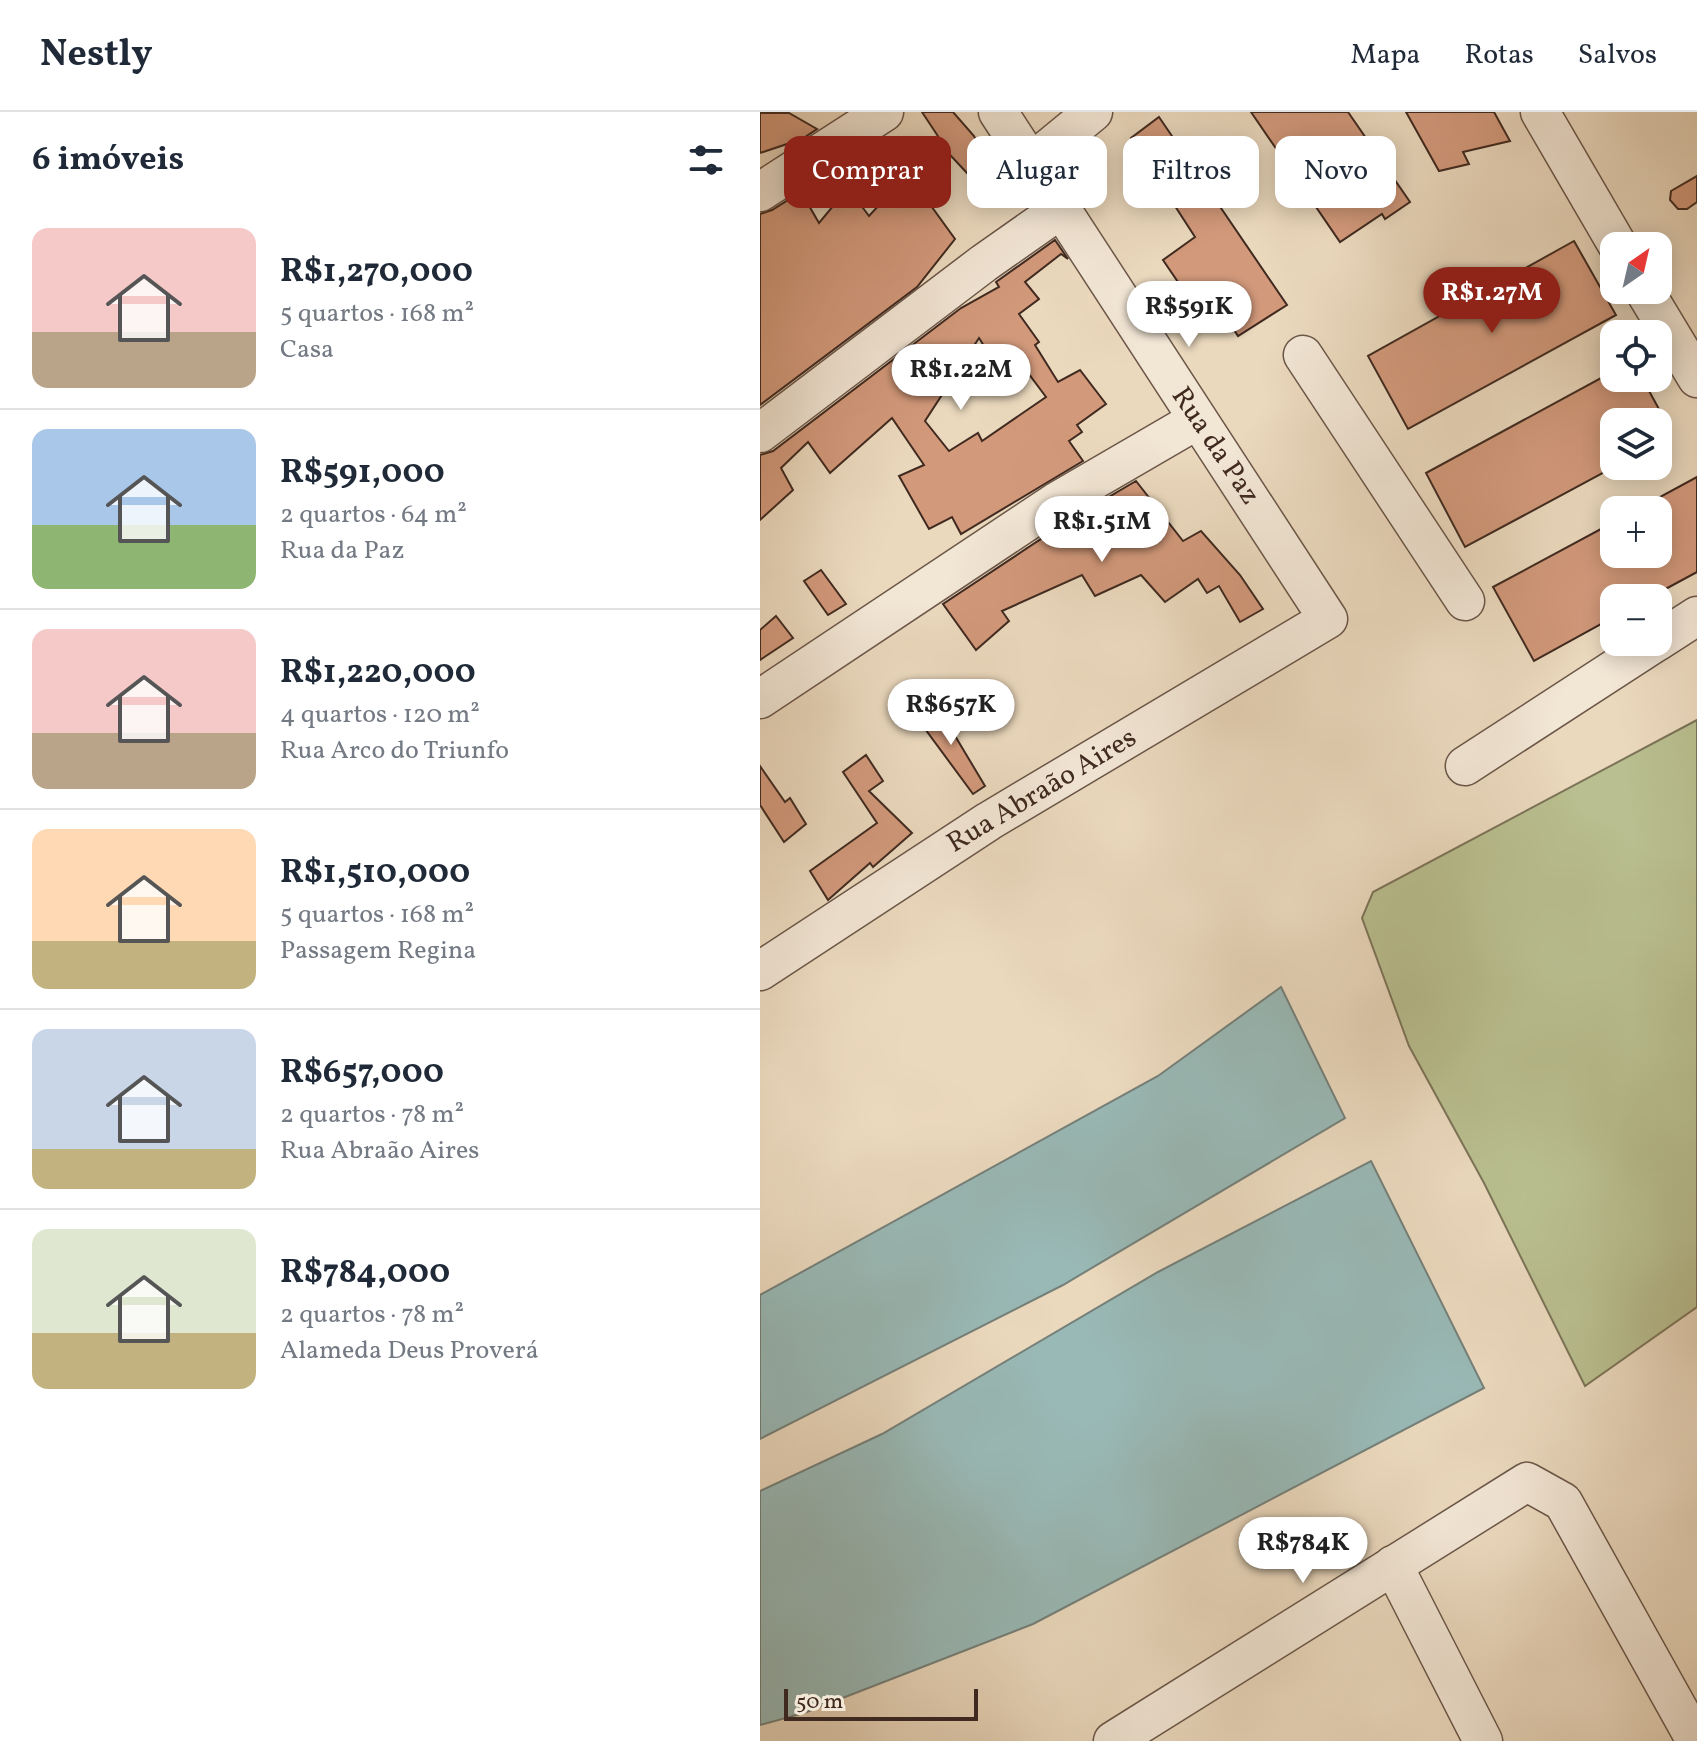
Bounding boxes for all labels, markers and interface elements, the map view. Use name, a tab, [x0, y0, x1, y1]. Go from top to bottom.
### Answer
text: Nestly	[40, 29, 153, 82]
text: Mapa	[1351, 36, 1421, 75]
text: Rotas	[1465, 36, 1534, 75]
text: Salvos	[1578, 36, 1657, 75]
chip: Comprar	[784, 136, 951, 208]
chip: Alugar	[967, 136, 1107, 208]
chip: Filtros	[1123, 136, 1259, 208]
chip: Novo	[1275, 136, 1396, 208]
text: 6 imóveis	[32, 137, 184, 184]
icon: filters	[684, 138, 728, 182]
north arrow	[1600, 232, 1672, 304]
map controls	[1600, 232, 1672, 656]
text: R$1,270,000	[280, 249, 473, 296]
icon: home	[96, 260, 192, 356]
pin: R$1.27M	[1418, 267, 1566, 335]
text: R$1.27M	[1441, 275, 1543, 311]
pin: R$591K	[1124, 281, 1254, 349]
text: R$591K	[1145, 289, 1233, 325]
text: 5 quartos · 168 m²	[280, 296, 474, 332]
button: locate	[1600, 320, 1672, 392]
text: Casa	[280, 332, 334, 368]
pin: R$1.22M	[887, 344, 1035, 412]
text: R$1.22M	[910, 352, 1012, 388]
street label: Rua da Paz	[1161, 380, 1269, 512]
button: layers	[1600, 408, 1672, 480]
text: R$591,000	[280, 450, 445, 497]
icon: home	[96, 461, 192, 557]
pin: R$1.51M	[1028, 496, 1176, 564]
button: +	[1600, 496, 1672, 568]
text: 2 quartos · 64 m²	[280, 497, 467, 533]
text: R$1.51M	[1053, 504, 1151, 540]
text: Rua da Paz	[280, 533, 405, 569]
button: −	[1600, 584, 1672, 656]
text: R$1,220,000	[280, 650, 476, 697]
icon: home	[96, 661, 192, 757]
pin: R$657K	[886, 679, 1016, 747]
text: R$657K	[906, 687, 996, 723]
text: 4 quartos · 120 m²	[280, 697, 480, 733]
street label: Rua Abraão Aires	[940, 719, 1144, 863]
text: Rua Arco do Triunfo	[280, 733, 509, 769]
text: R$1,510,000	[280, 850, 470, 897]
icon: home	[96, 861, 192, 957]
text: 5 quartos · 168 m²	[280, 897, 474, 933]
text: Passagem Regina	[280, 933, 476, 969]
text: R$657,000	[280, 1050, 444, 1097]
icon: home	[96, 1061, 192, 1157]
text: 2 quartos · 78 m²	[280, 1097, 464, 1133]
text: Rua Abraão Aires	[280, 1133, 479, 1169]
text: R$784,000	[280, 1250, 450, 1297]
icon: home	[96, 1261, 192, 1357]
text: 2 quartos · 78 m²	[280, 1297, 464, 1333]
text: Alameda Deus Proverá	[280, 1333, 539, 1369]
pin: R$784K	[1238, 1517, 1368, 1585]
text: R$784K	[1257, 1525, 1349, 1561]
scale bar	[784, 1685, 978, 1721]
text: 50 m	[796, 1687, 843, 1718]

